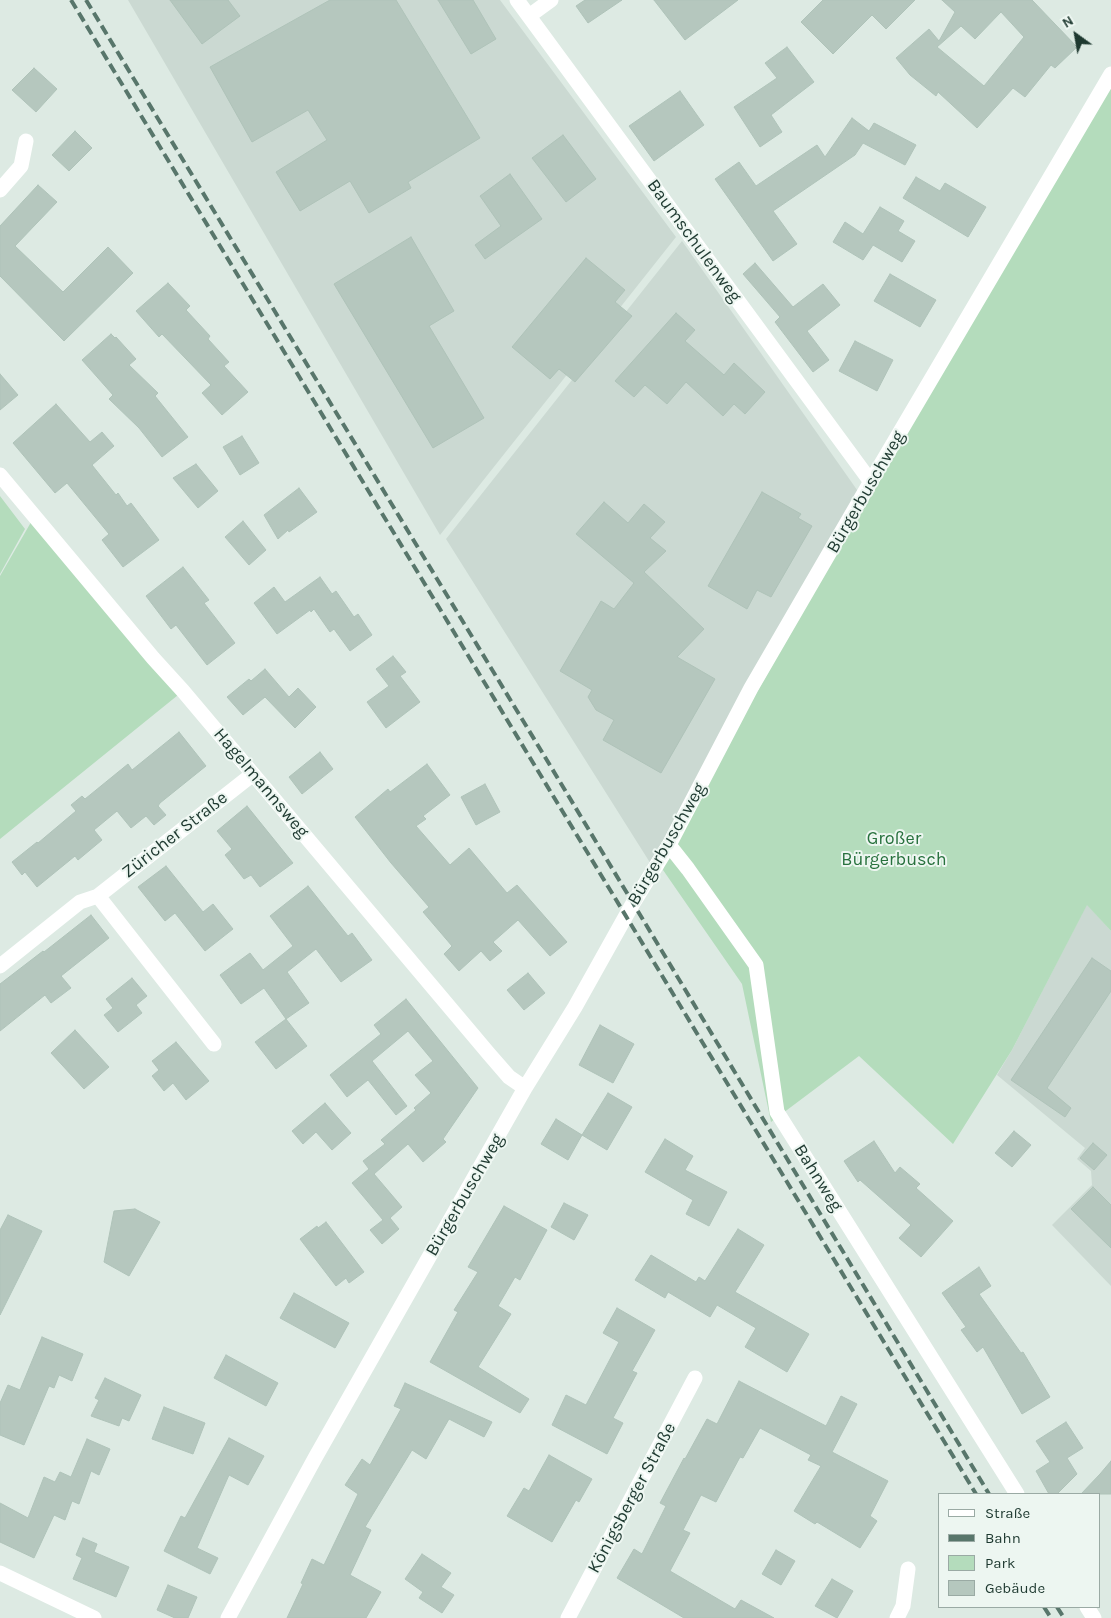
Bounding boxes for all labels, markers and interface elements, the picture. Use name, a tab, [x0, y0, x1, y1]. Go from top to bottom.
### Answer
north arrow	[1051, 10, 1101, 60]
text: N	[1059, 12, 1077, 32]
street label: Baumschulenweg	[642, 175, 746, 307]
street label: Bürgerbuschweg	[822, 427, 910, 557]
street label: Hagelmannsweg	[209, 724, 313, 842]
street label: Bürgerbuschweg	[623, 779, 711, 909]
street label: Züricher Straße	[118, 787, 232, 883]
park label: Großer Bürgerbusch	[841, 828, 947, 871]
street label: Bürgerbuschweg	[421, 1130, 509, 1260]
street label: Bahnweg	[789, 1140, 847, 1216]
street label: Königsberger Straße	[583, 1419, 681, 1577]
legend	[938, 1493, 1101, 1608]
text: Straße	[985, 1504, 1030, 1522]
text: Bahn	[985, 1529, 1021, 1547]
text: Park	[985, 1554, 1015, 1572]
text: Gebäude	[985, 1579, 1045, 1597]

